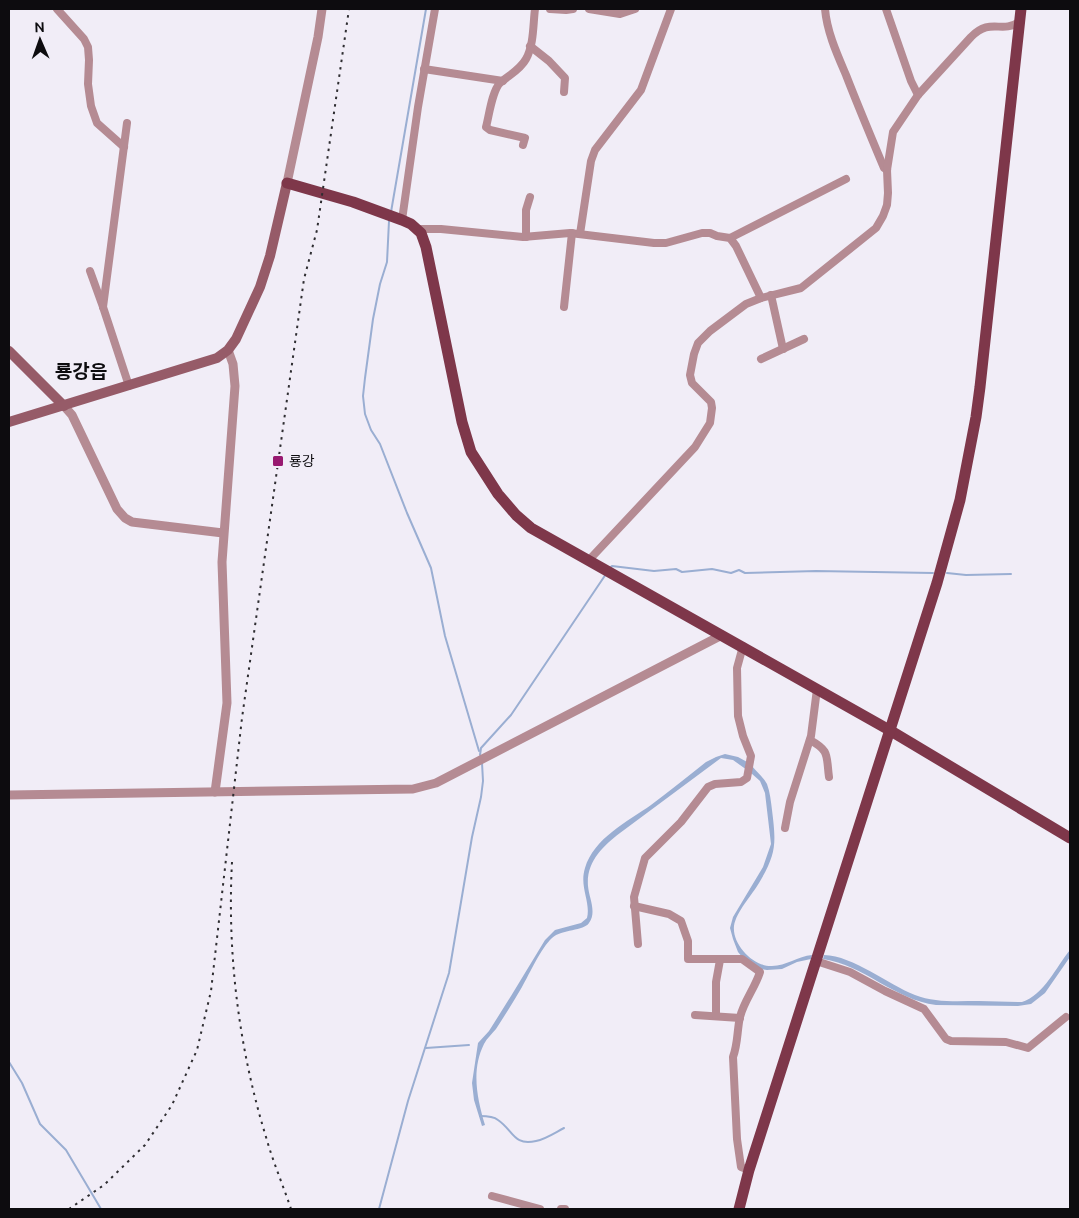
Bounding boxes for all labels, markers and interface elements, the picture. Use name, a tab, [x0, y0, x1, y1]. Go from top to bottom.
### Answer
north arrow	[15, 15, 65, 65]
text: N	[34, 19, 45, 35]
district label: 룡강읍	[55, 360, 107, 382]
place label: 룡강	[289, 453, 315, 469]
marker: 룡강	[271, 454, 285, 468]

